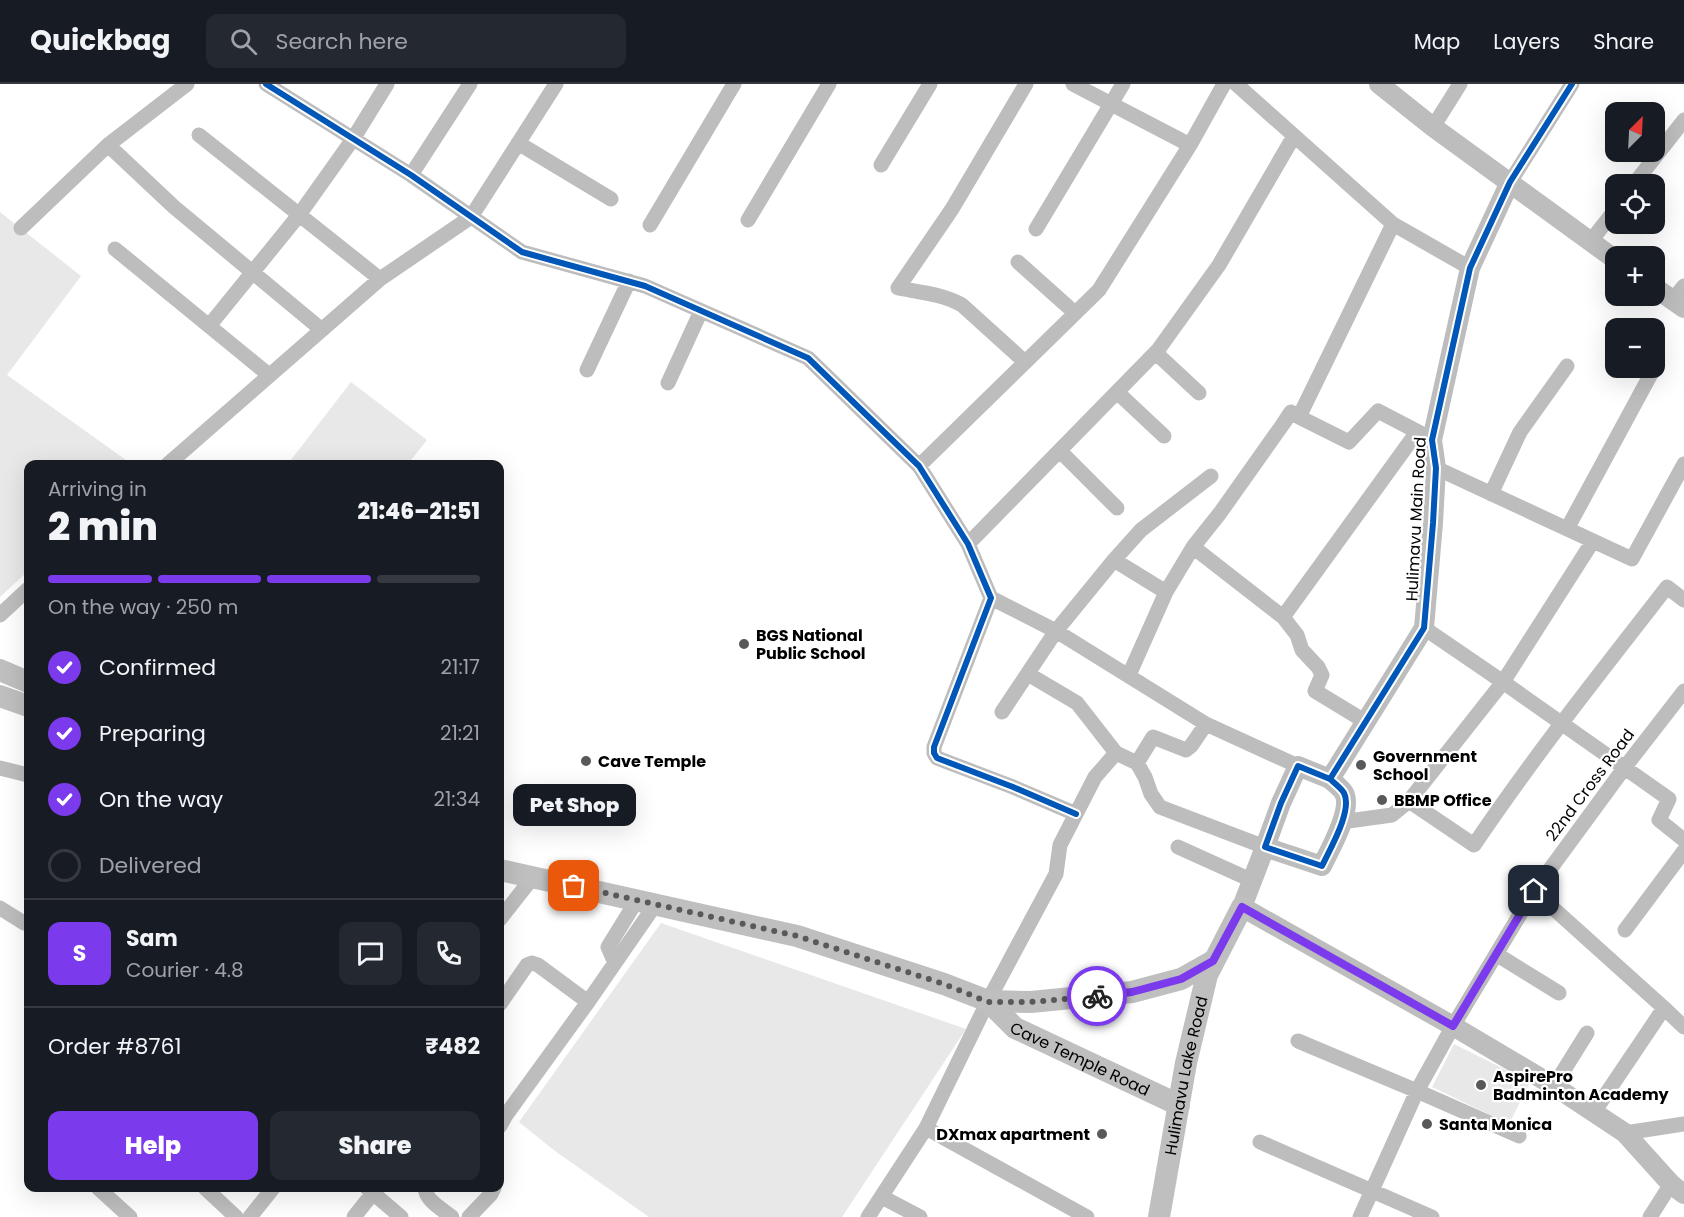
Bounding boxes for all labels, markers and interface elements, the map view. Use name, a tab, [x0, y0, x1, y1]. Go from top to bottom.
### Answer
search box	[206, 14, 626, 68]
text: Quickbag	[30, 21, 170, 60]
icon: search	[227, 25, 260, 58]
text: Search here	[275, 26, 408, 57]
text: Map	[1414, 27, 1460, 56]
text: Layers	[1493, 27, 1560, 56]
text: Share	[1593, 27, 1654, 56]
north arrow	[1605, 102, 1665, 162]
map controls	[1605, 102, 1665, 378]
button: locate	[1605, 174, 1665, 234]
button: +	[1605, 246, 1665, 306]
button: −	[1605, 318, 1665, 378]
street label: Hulimavu Main Road	[1400, 436, 1432, 602]
text: Arriving in	[48, 475, 147, 503]
text: 21:46–21:51	[357, 496, 480, 527]
text: 2 min	[48, 499, 158, 554]
text: On the way · 250 m	[48, 593, 238, 621]
place label: BGS National Public School	[756, 624, 866, 665]
marker: BGS National Public School	[737, 637, 751, 651]
icon: check	[48, 651, 81, 684]
text: Confirmed	[99, 652, 216, 683]
text: 21:17	[441, 653, 480, 681]
icon: check	[48, 717, 81, 750]
text: Preparing	[99, 718, 206, 749]
text: 21:21	[440, 719, 480, 747]
street label: 22nd Cross Road	[1540, 724, 1640, 846]
place label: Government School	[1373, 745, 1477, 786]
place label: Cave Temple	[598, 750, 706, 773]
marker: Cave Temple	[579, 754, 593, 768]
marker: Government School	[1354, 758, 1368, 772]
icon: check	[48, 783, 81, 816]
text: On the way	[99, 784, 223, 815]
callout: Pet Shop	[512, 784, 636, 826]
text: 21:34	[433, 785, 480, 813]
place label: BBMP Office	[1394, 789, 1492, 812]
text: Pet Shop	[530, 791, 619, 819]
marker: BBMP Office	[1375, 793, 1389, 807]
text: Delivered	[99, 850, 202, 881]
pin	[548, 860, 599, 911]
pin	[1508, 865, 1559, 916]
icon: bag	[557, 869, 590, 902]
icon: home	[1517, 874, 1550, 907]
button: chat	[339, 922, 402, 985]
button: phone	[417, 922, 480, 985]
text: Sam	[126, 923, 178, 954]
text: S	[73, 938, 86, 969]
text: Courier · 4.8	[126, 956, 244, 984]
courier	[1067, 966, 1127, 1026]
icon: bike	[1081, 980, 1114, 1013]
street label: Hulimavu Lake Road	[1159, 994, 1213, 1157]
street label: Cave Temple Road	[1006, 1016, 1154, 1101]
text: Order #8761	[48, 1031, 181, 1062]
text: ₹482	[425, 1031, 480, 1062]
place label: AspirePro Badminton Academy	[1493, 1065, 1670, 1106]
marker: AspirePro Badminton Academy	[1474, 1078, 1488, 1092]
button: Help	[48, 1111, 258, 1180]
button: Share	[270, 1111, 480, 1180]
place label: Santa Monica	[1439, 1113, 1552, 1136]
marker: Santa Monica	[1420, 1117, 1434, 1131]
place label: DXmax apartment	[936, 1123, 1090, 1146]
marker: DXmax apartment	[1095, 1127, 1109, 1141]

